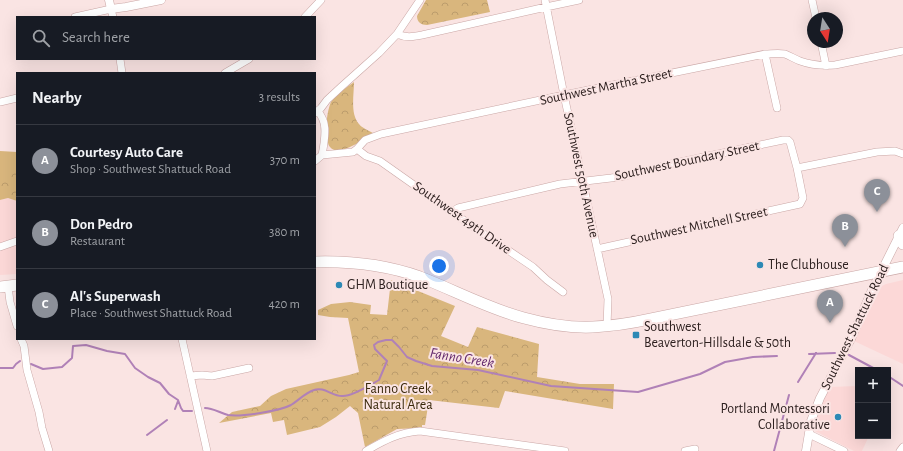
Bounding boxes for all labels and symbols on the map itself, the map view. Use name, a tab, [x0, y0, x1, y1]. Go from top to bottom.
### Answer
north arrow	[807, 12, 843, 48]
street label: Southwest Martha Street	[539, 66, 674, 108]
street label: Southwest 50th Avenue	[561, 111, 601, 239]
street label: Southwest Boundary Street	[613, 139, 761, 183]
street label: Southwest 49th Drive	[410, 179, 514, 257]
pin: C	[864, 179, 890, 212]
street label: Southwest Mitchell Street	[629, 205, 769, 247]
pin: B	[832, 214, 858, 247]
your location	[429, 256, 449, 276]
place label: The Clubhouse	[768, 258, 849, 272]
marker: The Clubhouse	[755, 260, 765, 270]
street label: Southwest Shattuck Road	[819, 262, 891, 392]
place label: GHM Boutique	[347, 278, 428, 292]
marker: GHM Boutique	[334, 280, 344, 290]
pin: A	[817, 290, 843, 323]
place label: Southwest Beaverton-Hillsdale & 50th	[644, 320, 791, 350]
marker: Southwest Beaverton-Hillsdale & 50th	[631, 330, 641, 340]
water label: Fanno Creek	[429, 346, 495, 371]
park label: Fanno Creek Natural Area	[363, 382, 433, 412]
place label: Portland Montessori Collaborative	[721, 402, 830, 432]
marker: Portland Montessori Collaborative	[833, 412, 843, 422]

